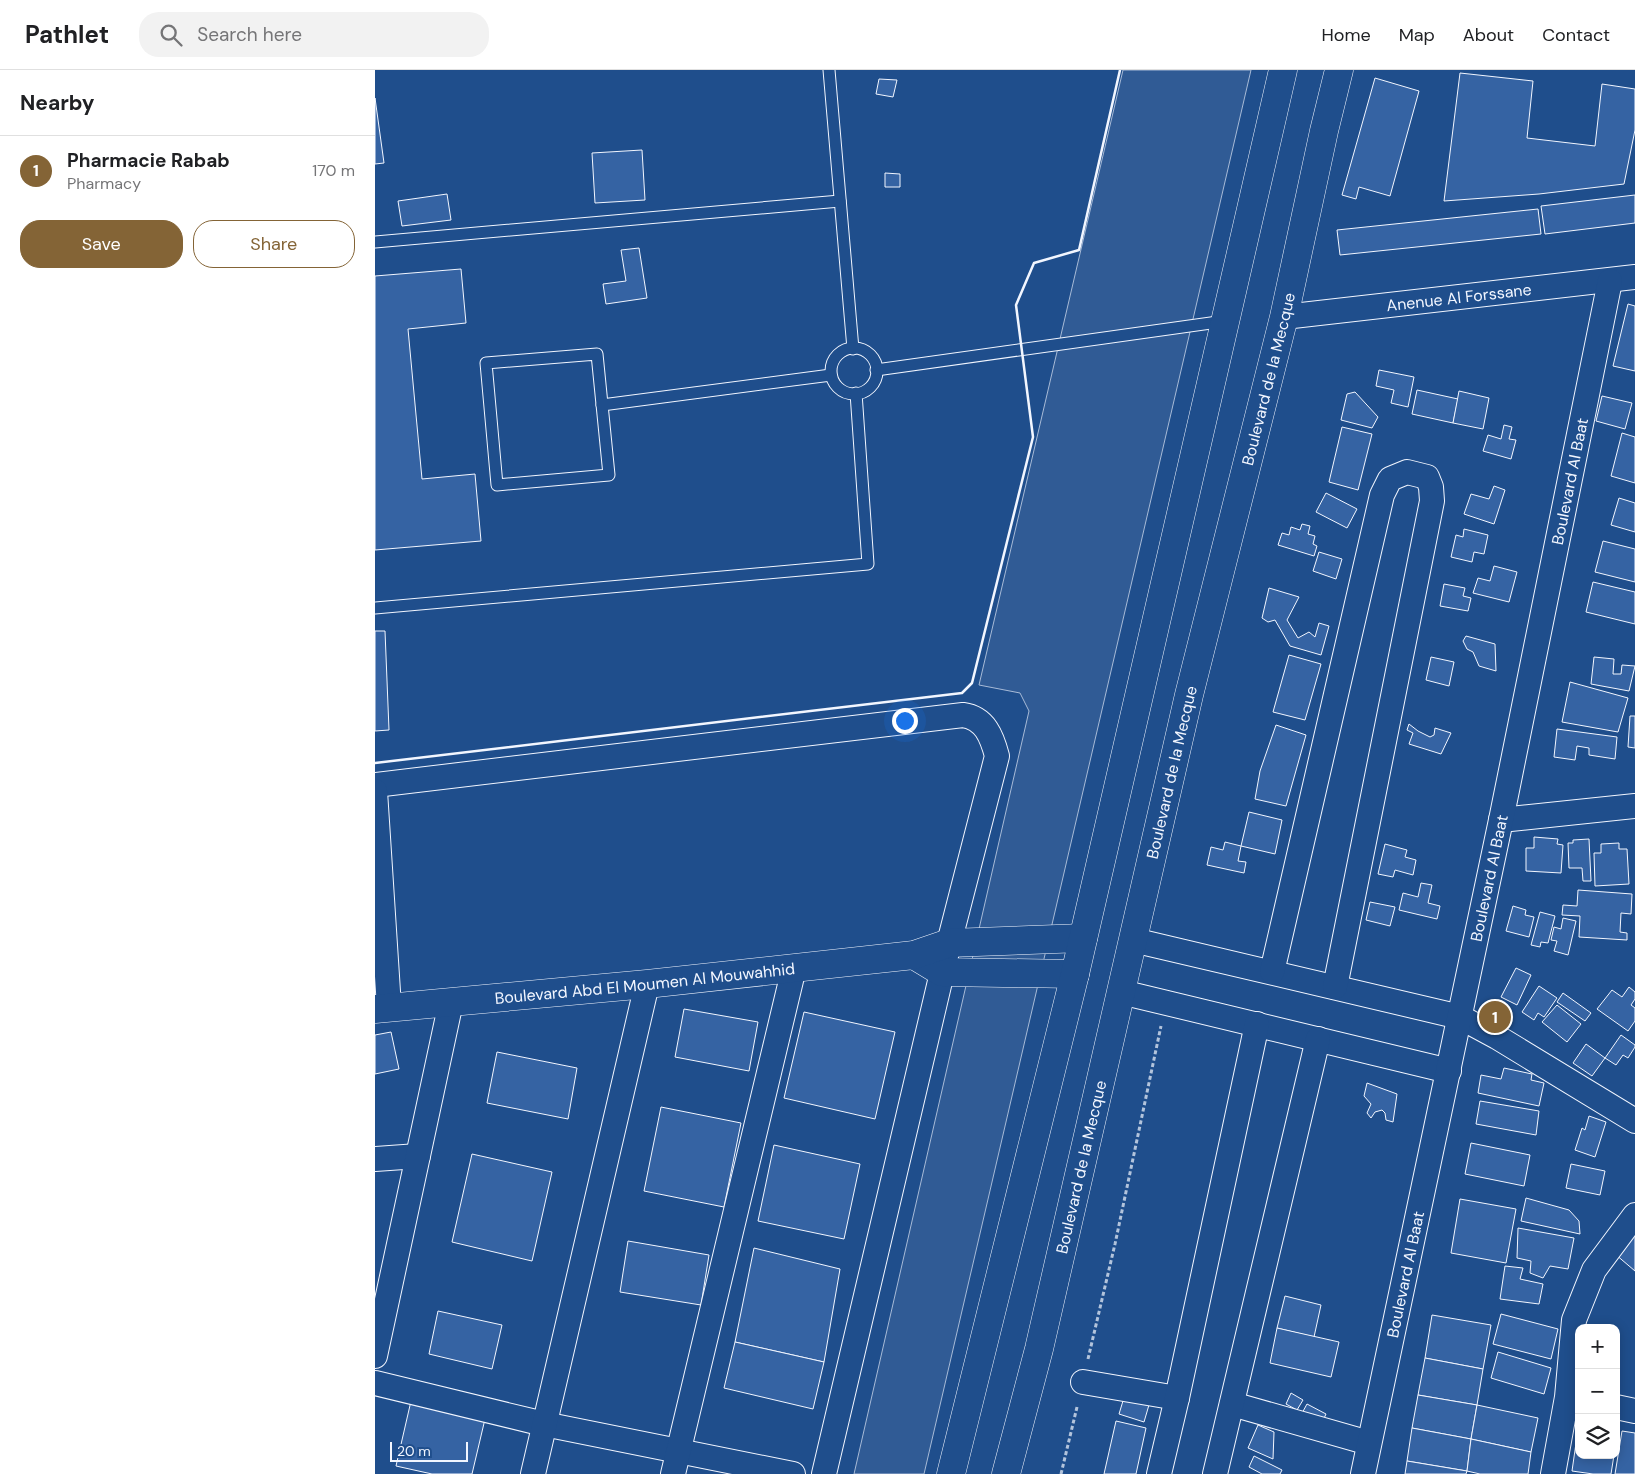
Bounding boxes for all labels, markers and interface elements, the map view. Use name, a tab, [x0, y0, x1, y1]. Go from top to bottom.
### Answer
search box	[139, 12, 489, 57]
text: Pathlet	[25, 19, 109, 50]
icon: search	[157, 21, 185, 49]
text: Search here	[197, 22, 302, 47]
text: Home	[1321, 23, 1371, 47]
text: Map	[1399, 23, 1435, 47]
text: About	[1463, 23, 1514, 47]
text: Contact	[1542, 23, 1610, 47]
text: Nearby	[20, 89, 94, 117]
text: Pharmacie Rabab	[67, 148, 230, 173]
text: 1	[33, 160, 39, 181]
text: 170 m	[312, 160, 355, 181]
text: Pharmacy	[67, 173, 141, 194]
button: Save	[20, 220, 183, 268]
button: Share	[193, 220, 355, 268]
street label: Anenue Al Forssane	[1385, 279, 1533, 316]
street label: Boulevard de la Mecque	[1237, 291, 1300, 468]
street label: Boulevard Al Baat	[1547, 416, 1593, 547]
street label: Boulevard de la Mecque	[1142, 683, 1202, 861]
your location	[892, 708, 918, 734]
street label: Boulevard Al Baat	[1466, 813, 1513, 944]
street label: Boulevard Abd El Moumen Al Mouwahhid	[494, 958, 796, 1009]
pin: 1	[1479, 998, 1511, 1036]
street label: Boulevard de la Mecque	[1051, 1078, 1111, 1256]
street label: Boulevard Al Baat	[1382, 1209, 1429, 1340]
map controls	[1575, 1324, 1620, 1459]
button: +	[1575, 1324, 1620, 1369]
button: −	[1575, 1369, 1620, 1414]
button: layers	[1575, 1414, 1620, 1459]
scale bar	[390, 1439, 467, 1462]
text: 20 m	[397, 1442, 431, 1460]

